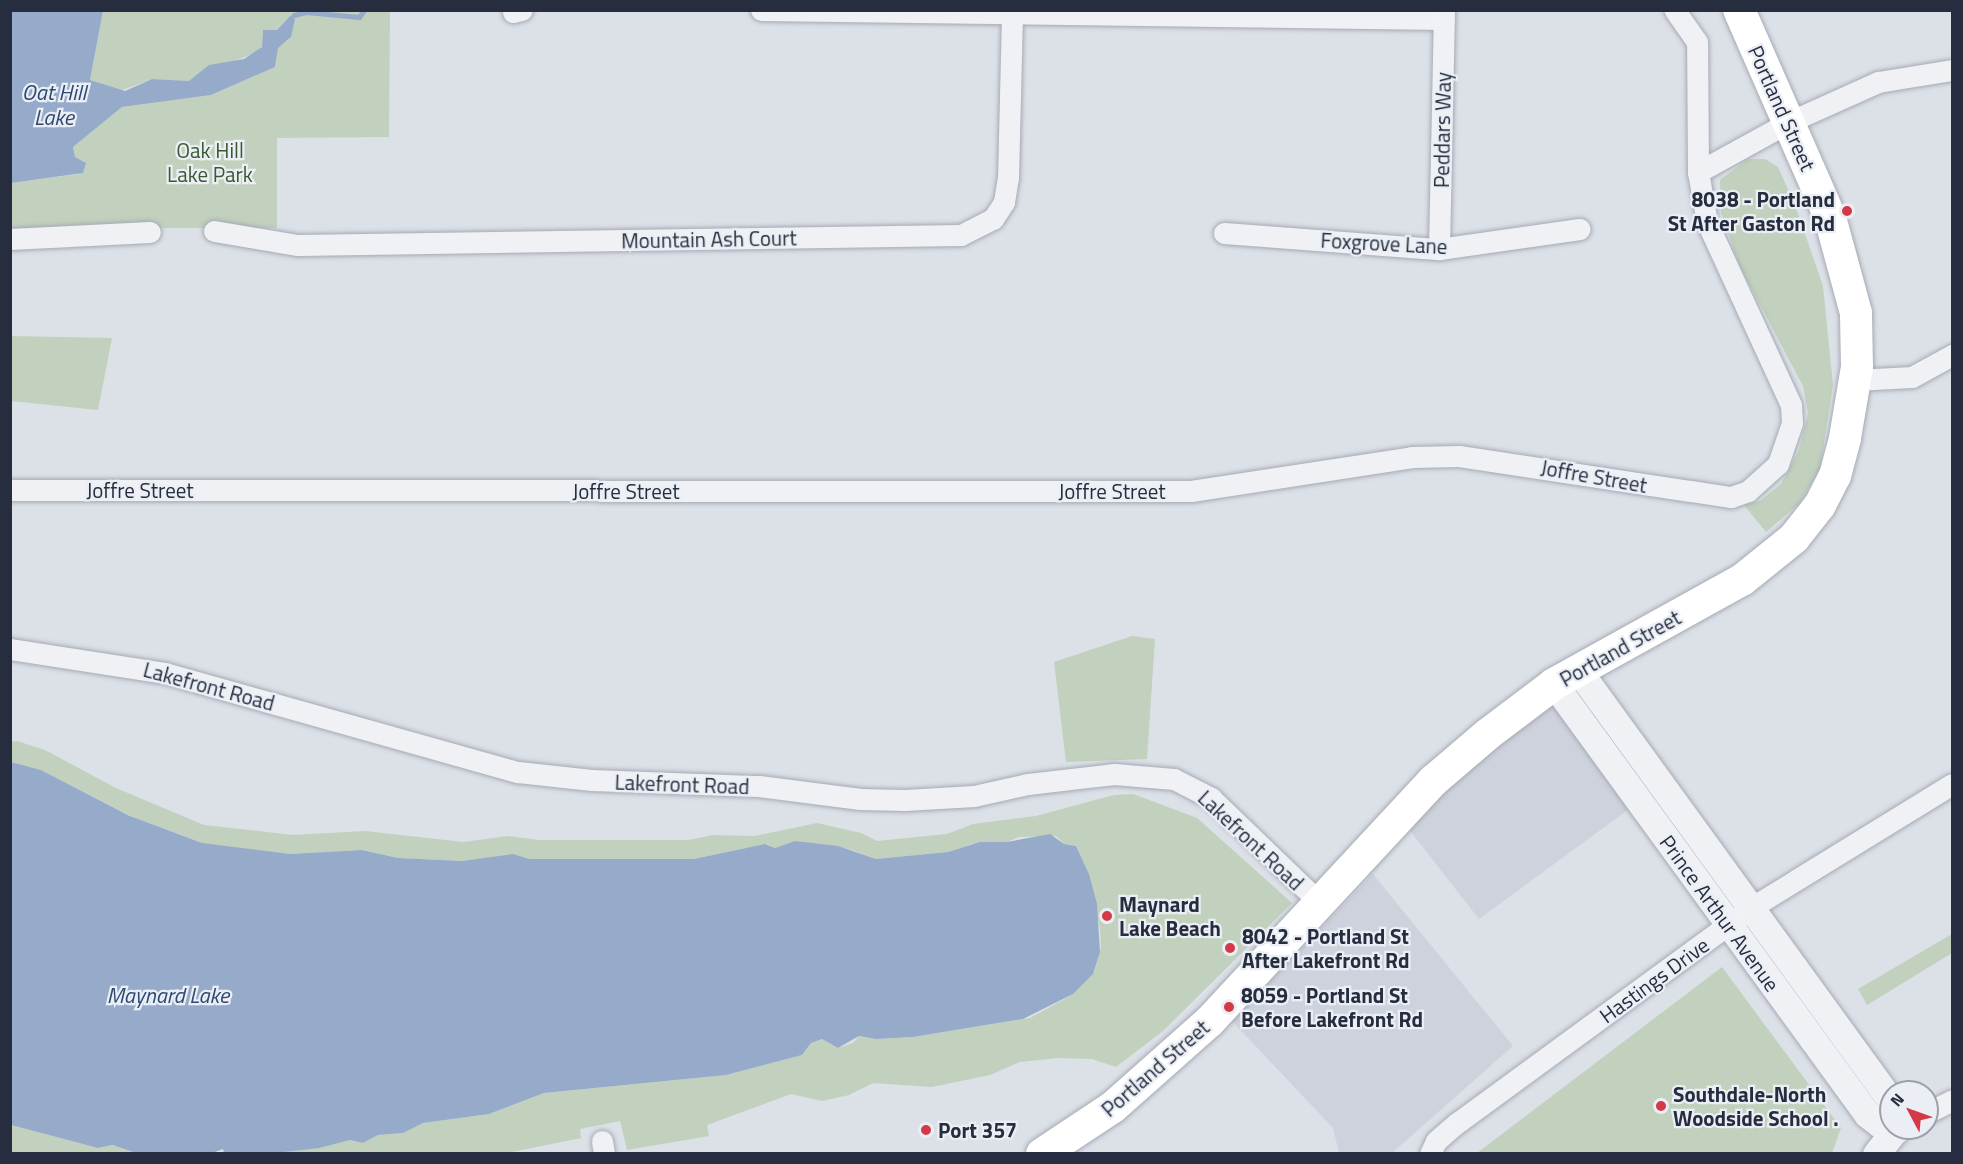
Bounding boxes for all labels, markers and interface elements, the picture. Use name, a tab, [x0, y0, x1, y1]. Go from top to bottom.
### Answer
street label: Portland Street	[1743, 41, 1821, 175]
street label: Peddars Way	[1428, 72, 1456, 188]
water label: Oat Hill Lake	[22, 79, 86, 130]
park label: Oak Hill Lake Park	[167, 137, 253, 187]
place label: 8038 - Portland St After Gaston Rd	[1668, 186, 1835, 236]
marker: 8038 - Portland St After Gaston Rd	[1840, 204, 1854, 218]
street label: Mountain Ash Court	[621, 225, 797, 253]
street label: Foxgrove Lane	[1320, 227, 1448, 259]
street label: Joffre Street	[1539, 454, 1649, 498]
street label: Joffre Street	[86, 477, 194, 503]
street label: Joffre Street	[572, 478, 680, 504]
street label: Joffre Street	[1058, 478, 1166, 504]
street label: Portland Street	[1555, 604, 1685, 692]
street label: Lakefront Road	[141, 656, 277, 716]
street label: Lakefront Road	[614, 769, 750, 799]
street label: Lakefront Road	[1193, 785, 1309, 895]
street label: Prince Arthur Avenue	[1655, 830, 1785, 996]
place label: Maynard Lake Beach	[1119, 891, 1221, 941]
marker: Maynard Lake Beach	[1100, 909, 1114, 923]
place label: 8042 - Portland St After Lakefront Rd	[1242, 923, 1409, 973]
street label: Hastings Drive	[1594, 932, 1714, 1028]
marker: 8042 - Portland St After Lakefront Rd	[1223, 941, 1237, 955]
place label: 8059 - Portland St Before Lakefront Rd	[1241, 982, 1423, 1032]
water label: Maynard Lake	[107, 983, 229, 1009]
marker: 8059 - Portland St Before Lakefront Rd	[1222, 1000, 1236, 1014]
street label: Portland Street	[1096, 1014, 1214, 1122]
north arrow	[1879, 1080, 1939, 1140]
place label: Southdale-North Woodside School .	[1673, 1081, 1839, 1131]
text: N	[1884, 1087, 1910, 1112]
marker: Southdale-North Woodside School .	[1654, 1099, 1668, 1113]
place label: Port 357	[938, 1117, 1017, 1143]
marker: Port 357	[919, 1123, 933, 1137]

